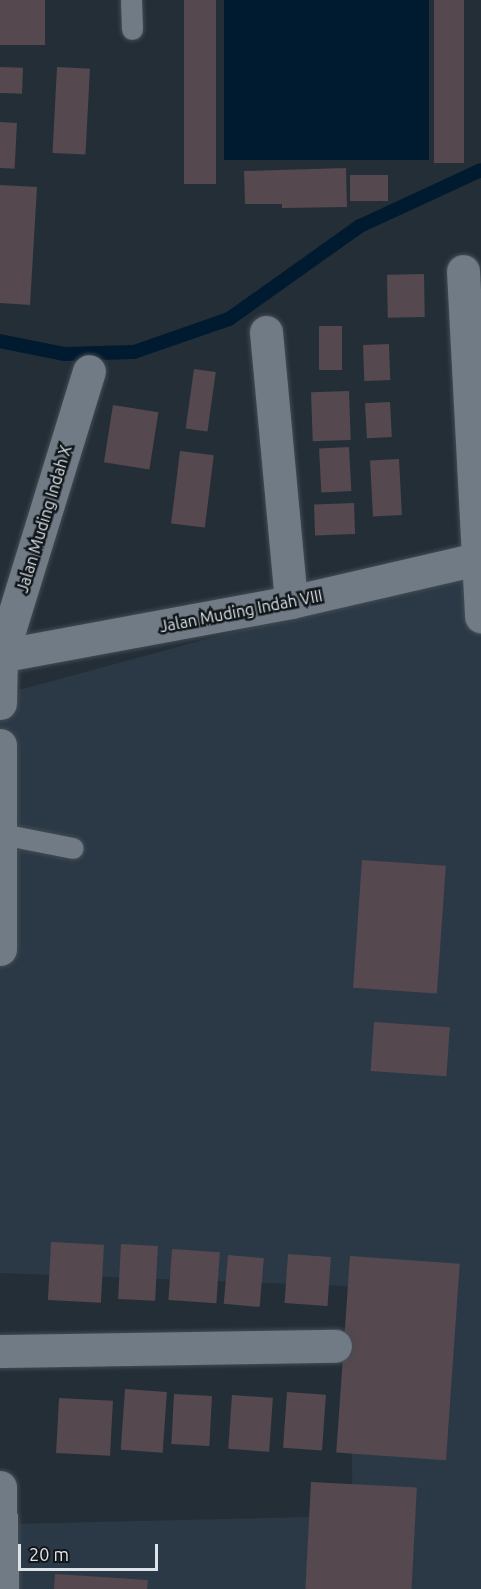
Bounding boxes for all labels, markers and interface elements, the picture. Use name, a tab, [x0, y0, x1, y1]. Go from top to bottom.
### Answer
street label: Jalan Muding Indah X	[12, 443, 76, 595]
street label: Jalan Muding Indah VIII	[158, 586, 324, 636]
scale bar	[21, 1532, 160, 1570]
text: 20 m	[29, 1544, 69, 1564]

